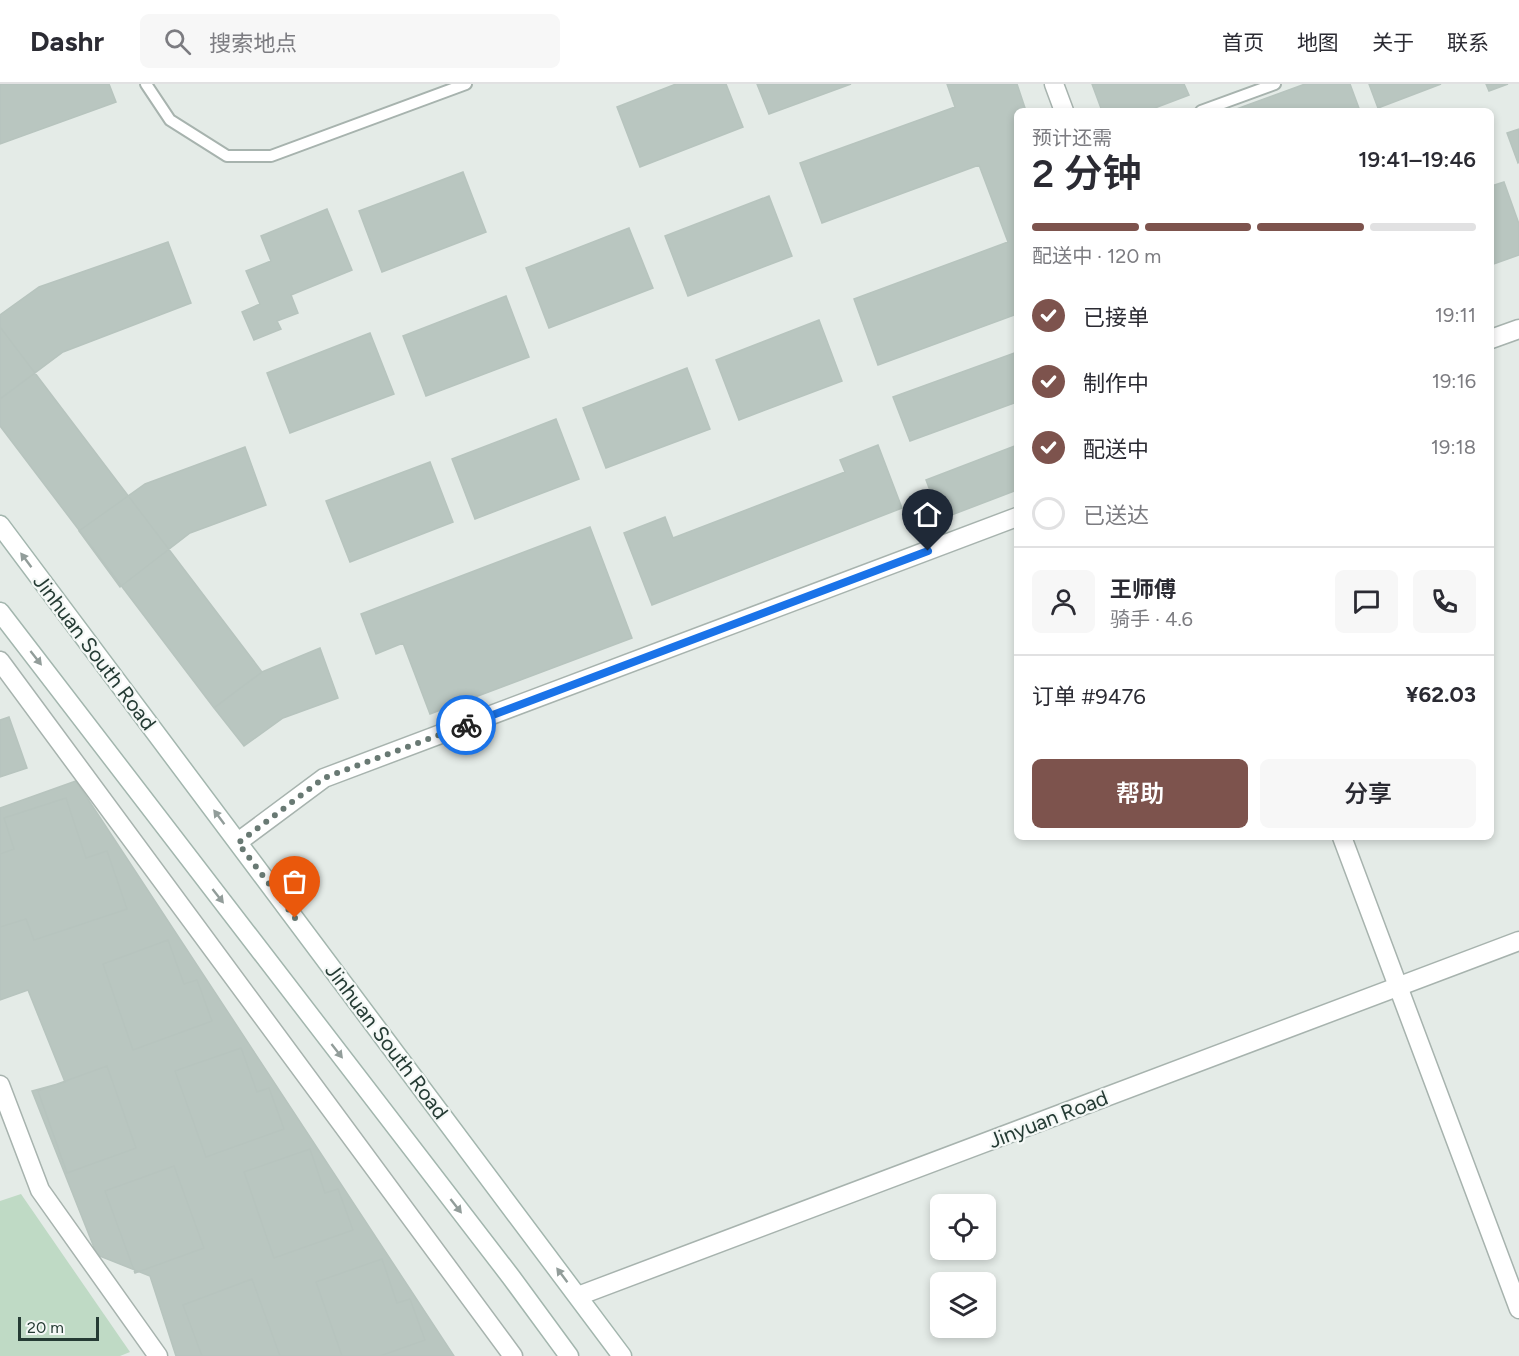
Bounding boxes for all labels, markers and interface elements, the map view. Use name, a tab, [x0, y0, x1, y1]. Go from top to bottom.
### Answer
search box	[140, 14, 560, 68]
text: Dashr	[30, 24, 104, 58]
icon: search	[161, 25, 194, 58]
text: 搜索地点	[209, 30, 297, 57]
text: 首页	[1222, 30, 1264, 55]
text: 地图	[1297, 30, 1339, 55]
text: 关于	[1372, 30, 1414, 55]
text: 联系	[1447, 30, 1489, 55]
text: 预计还需	[1032, 126, 1112, 150]
text: 19:41–19:46	[1358, 146, 1476, 173]
text: 2 分钟	[1032, 150, 1142, 197]
text: 配送中 · 120 m	[1032, 244, 1161, 268]
icon: check	[1032, 299, 1065, 332]
text: 19:11	[1435, 303, 1476, 327]
text: 已接单	[1083, 304, 1149, 331]
icon: check	[1032, 365, 1065, 398]
text: 19:16	[1432, 369, 1476, 393]
text: 制作中	[1083, 370, 1149, 397]
icon: check	[1032, 431, 1065, 464]
text: 19:18	[1431, 435, 1476, 459]
text: 配送中	[1083, 436, 1149, 463]
pin	[902, 489, 953, 551]
icon: home	[911, 498, 944, 531]
text: 已送达	[1083, 502, 1149, 529]
one-way arrow	[21, 552, 33, 567]
street label: Jinhuan South Road	[28, 569, 162, 735]
button: person	[1032, 570, 1095, 633]
button: chat	[1335, 570, 1398, 633]
button: phone	[1413, 570, 1476, 633]
text: 王师傅	[1110, 576, 1176, 603]
text: 骑手 · 4.6	[1110, 607, 1193, 631]
one-way arrow	[29, 651, 41, 666]
text: ¥62.03	[1405, 681, 1476, 708]
text: 订单 #9476	[1032, 683, 1146, 710]
courier	[436, 695, 496, 755]
icon: bike	[450, 709, 483, 742]
button: 帮助	[1032, 759, 1248, 828]
button: 分享	[1260, 759, 1476, 828]
one-way arrow	[213, 809, 225, 824]
pin	[269, 856, 320, 918]
icon: bag	[278, 865, 311, 898]
one-way arrow	[212, 889, 224, 904]
street label: Jinhuan South Road	[320, 958, 454, 1124]
one-way arrow	[331, 1043, 344, 1059]
street label: Jinyuan Road	[985, 1085, 1111, 1153]
map controls	[930, 1194, 996, 1338]
button: locate	[930, 1194, 996, 1260]
one-way arrow	[450, 1197, 462, 1213]
one-way arrow	[556, 1268, 568, 1284]
button: layers	[930, 1272, 996, 1338]
scale bar	[18, 1314, 99, 1342]
text: 20 m	[27, 1318, 64, 1337]

